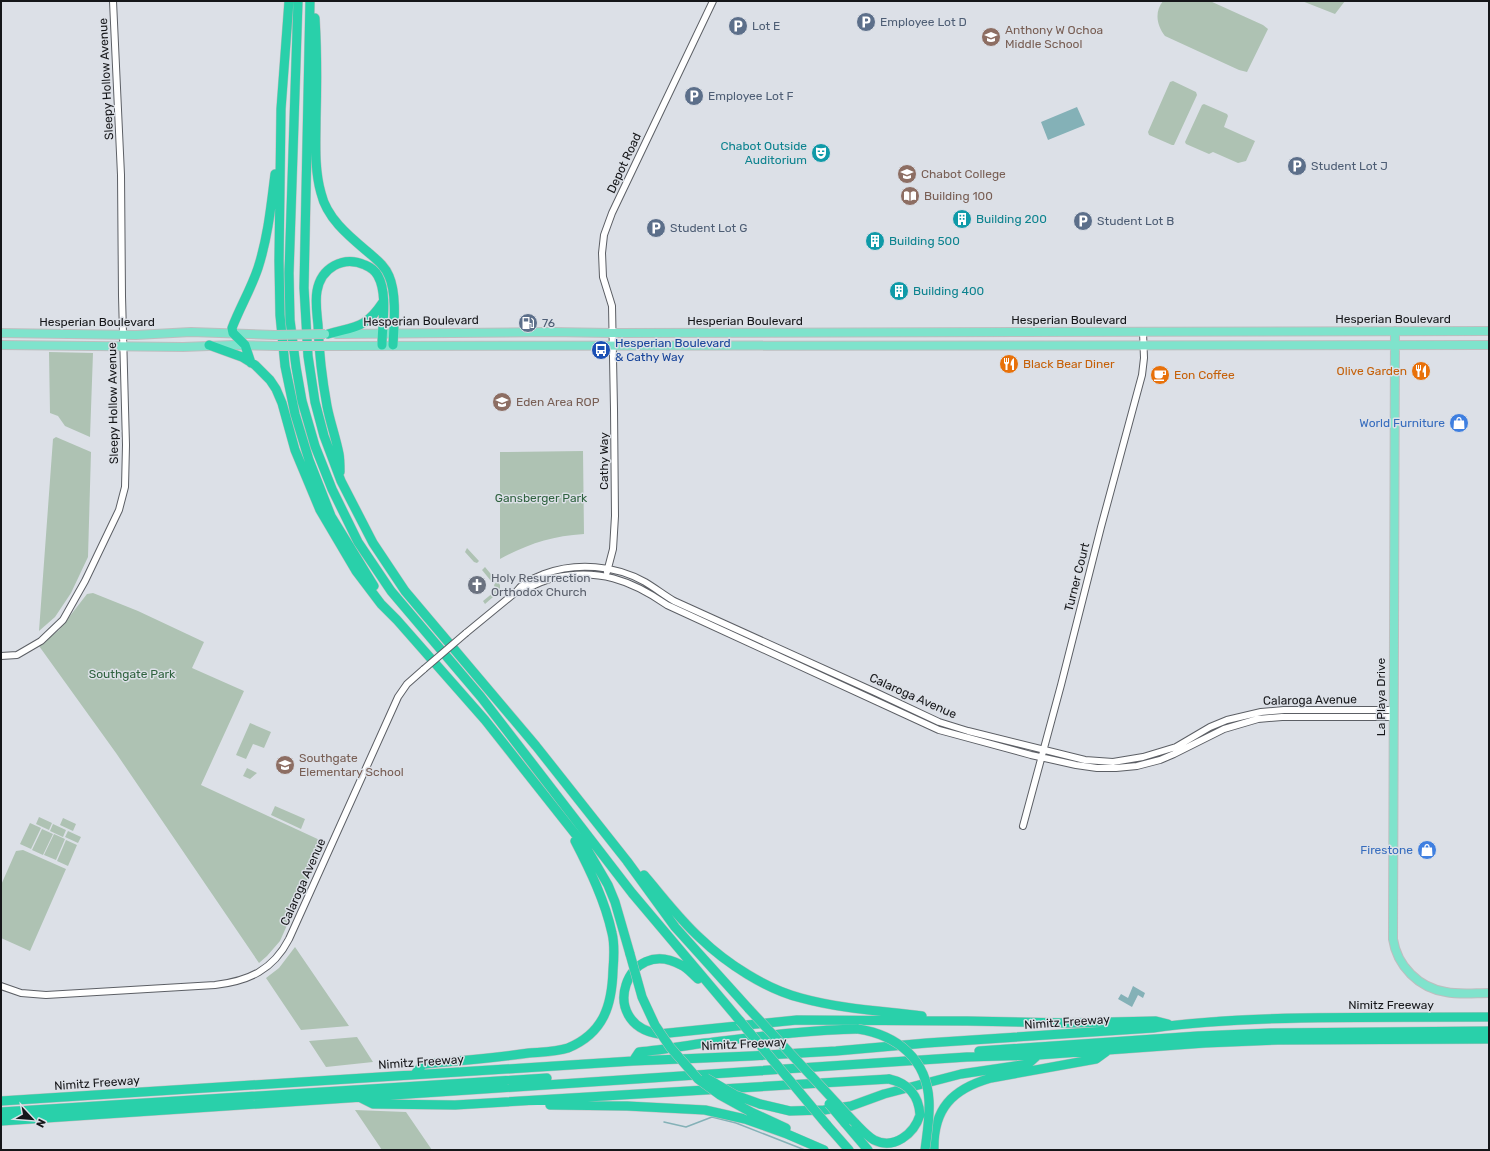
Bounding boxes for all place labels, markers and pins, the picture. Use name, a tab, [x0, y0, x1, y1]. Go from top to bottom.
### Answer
parking icon: Employee Lot D	[855, 11, 877, 33]
parking icon: Lot E	[727, 15, 749, 37]
place label: Employee Lot D	[880, 15, 967, 29]
place label: Lot E	[752, 19, 780, 33]
place label: Anthony W Ochoa Middle School	[1005, 23, 1103, 51]
school or university icon: Anthony W Ochoa Middle School	[980, 26, 1002, 48]
parking icon: Employee Lot F	[683, 85, 705, 107]
place label: Employee Lot F	[708, 89, 794, 103]
place label: Chabot Outside Auditorium	[721, 139, 807, 167]
theatre icon: Chabot Outside Auditorium	[810, 142, 832, 164]
parking icon: Student Lot J	[1286, 155, 1308, 177]
place label: Student Lot J	[1311, 159, 1388, 173]
school or university icon: Chabot College	[896, 163, 918, 185]
place label: Chabot College	[921, 167, 1006, 181]
library icon: Building 100	[899, 185, 921, 207]
place label: Building 100	[924, 189, 993, 203]
building icon: Building 200	[951, 208, 973, 230]
parking icon: Student Lot B	[1072, 210, 1094, 232]
place label: Building 200	[976, 212, 1047, 226]
place label: Student Lot B	[1097, 214, 1174, 228]
parking icon: Student Lot G	[645, 217, 667, 239]
place label: Student Lot G	[670, 221, 747, 235]
building icon: Building 500	[864, 230, 886, 252]
place label: Building 500	[889, 234, 960, 248]
building icon: Building 400	[888, 280, 910, 302]
place label: Building 400	[913, 284, 984, 298]
fuel station icon: 76	[517, 312, 539, 334]
place label: 76	[542, 316, 555, 330]
place label: Hesperian Boulevard & Cathy Way	[615, 336, 731, 364]
bus stop icon: Hesperian Boulevard & Cathy Way	[590, 339, 612, 361]
restaurant icon: Black Bear Diner	[998, 353, 1020, 375]
place label: Black Bear Diner	[1023, 357, 1115, 371]
restaurant icon: Olive Garden	[1410, 360, 1432, 382]
cafe icon: Eon Coffee	[1149, 364, 1171, 386]
place label: Olive Garden	[1337, 364, 1407, 378]
place label: Eon Coffee	[1174, 368, 1235, 382]
school or university icon: Eden Area ROP	[491, 391, 513, 413]
place label: Eden Area ROP	[516, 395, 600, 409]
shop icon: World Furniture	[1448, 412, 1470, 434]
place label: World Furniture	[1359, 416, 1445, 430]
place label: Holy Resurrection Orthodox Church	[491, 571, 591, 599]
church icon: Holy Resurrection Orthodox Church	[466, 574, 488, 596]
place label: Southgate Elementary School	[299, 751, 404, 779]
school or university icon: Southgate Elementary School	[274, 754, 296, 776]
shop icon: Firestone	[1416, 839, 1438, 861]
place label: Firestone	[1360, 843, 1413, 857]

